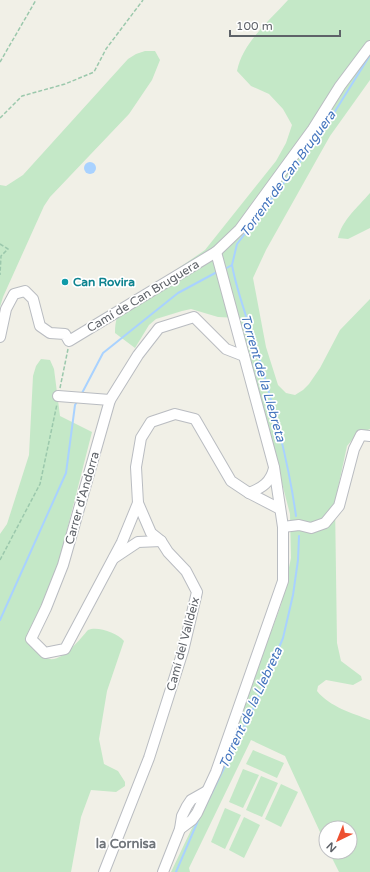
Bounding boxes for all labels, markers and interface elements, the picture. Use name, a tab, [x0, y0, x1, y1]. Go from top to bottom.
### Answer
scale bar	[230, 12, 340, 38]
text: 100 m	[236, 19, 273, 33]
water label: Torrent de Can Bruguera	[237, 107, 340, 240]
street label: Camí de Can Bruguera	[84, 257, 202, 335]
place label: Can Rovira	[73, 275, 135, 289]
marker: Can Rovira	[60, 277, 70, 287]
water label: Torrent de la Llebreta	[237, 312, 289, 444]
street label: Carrer d'Andorra	[62, 450, 102, 546]
street label: Camí del Valldeix	[164, 595, 202, 693]
water label: Torrent de la Llebreta	[216, 644, 286, 771]
north arrow	[318, 820, 358, 860]
district label: la Cornisa	[96, 836, 156, 852]
text: N	[324, 839, 339, 855]

